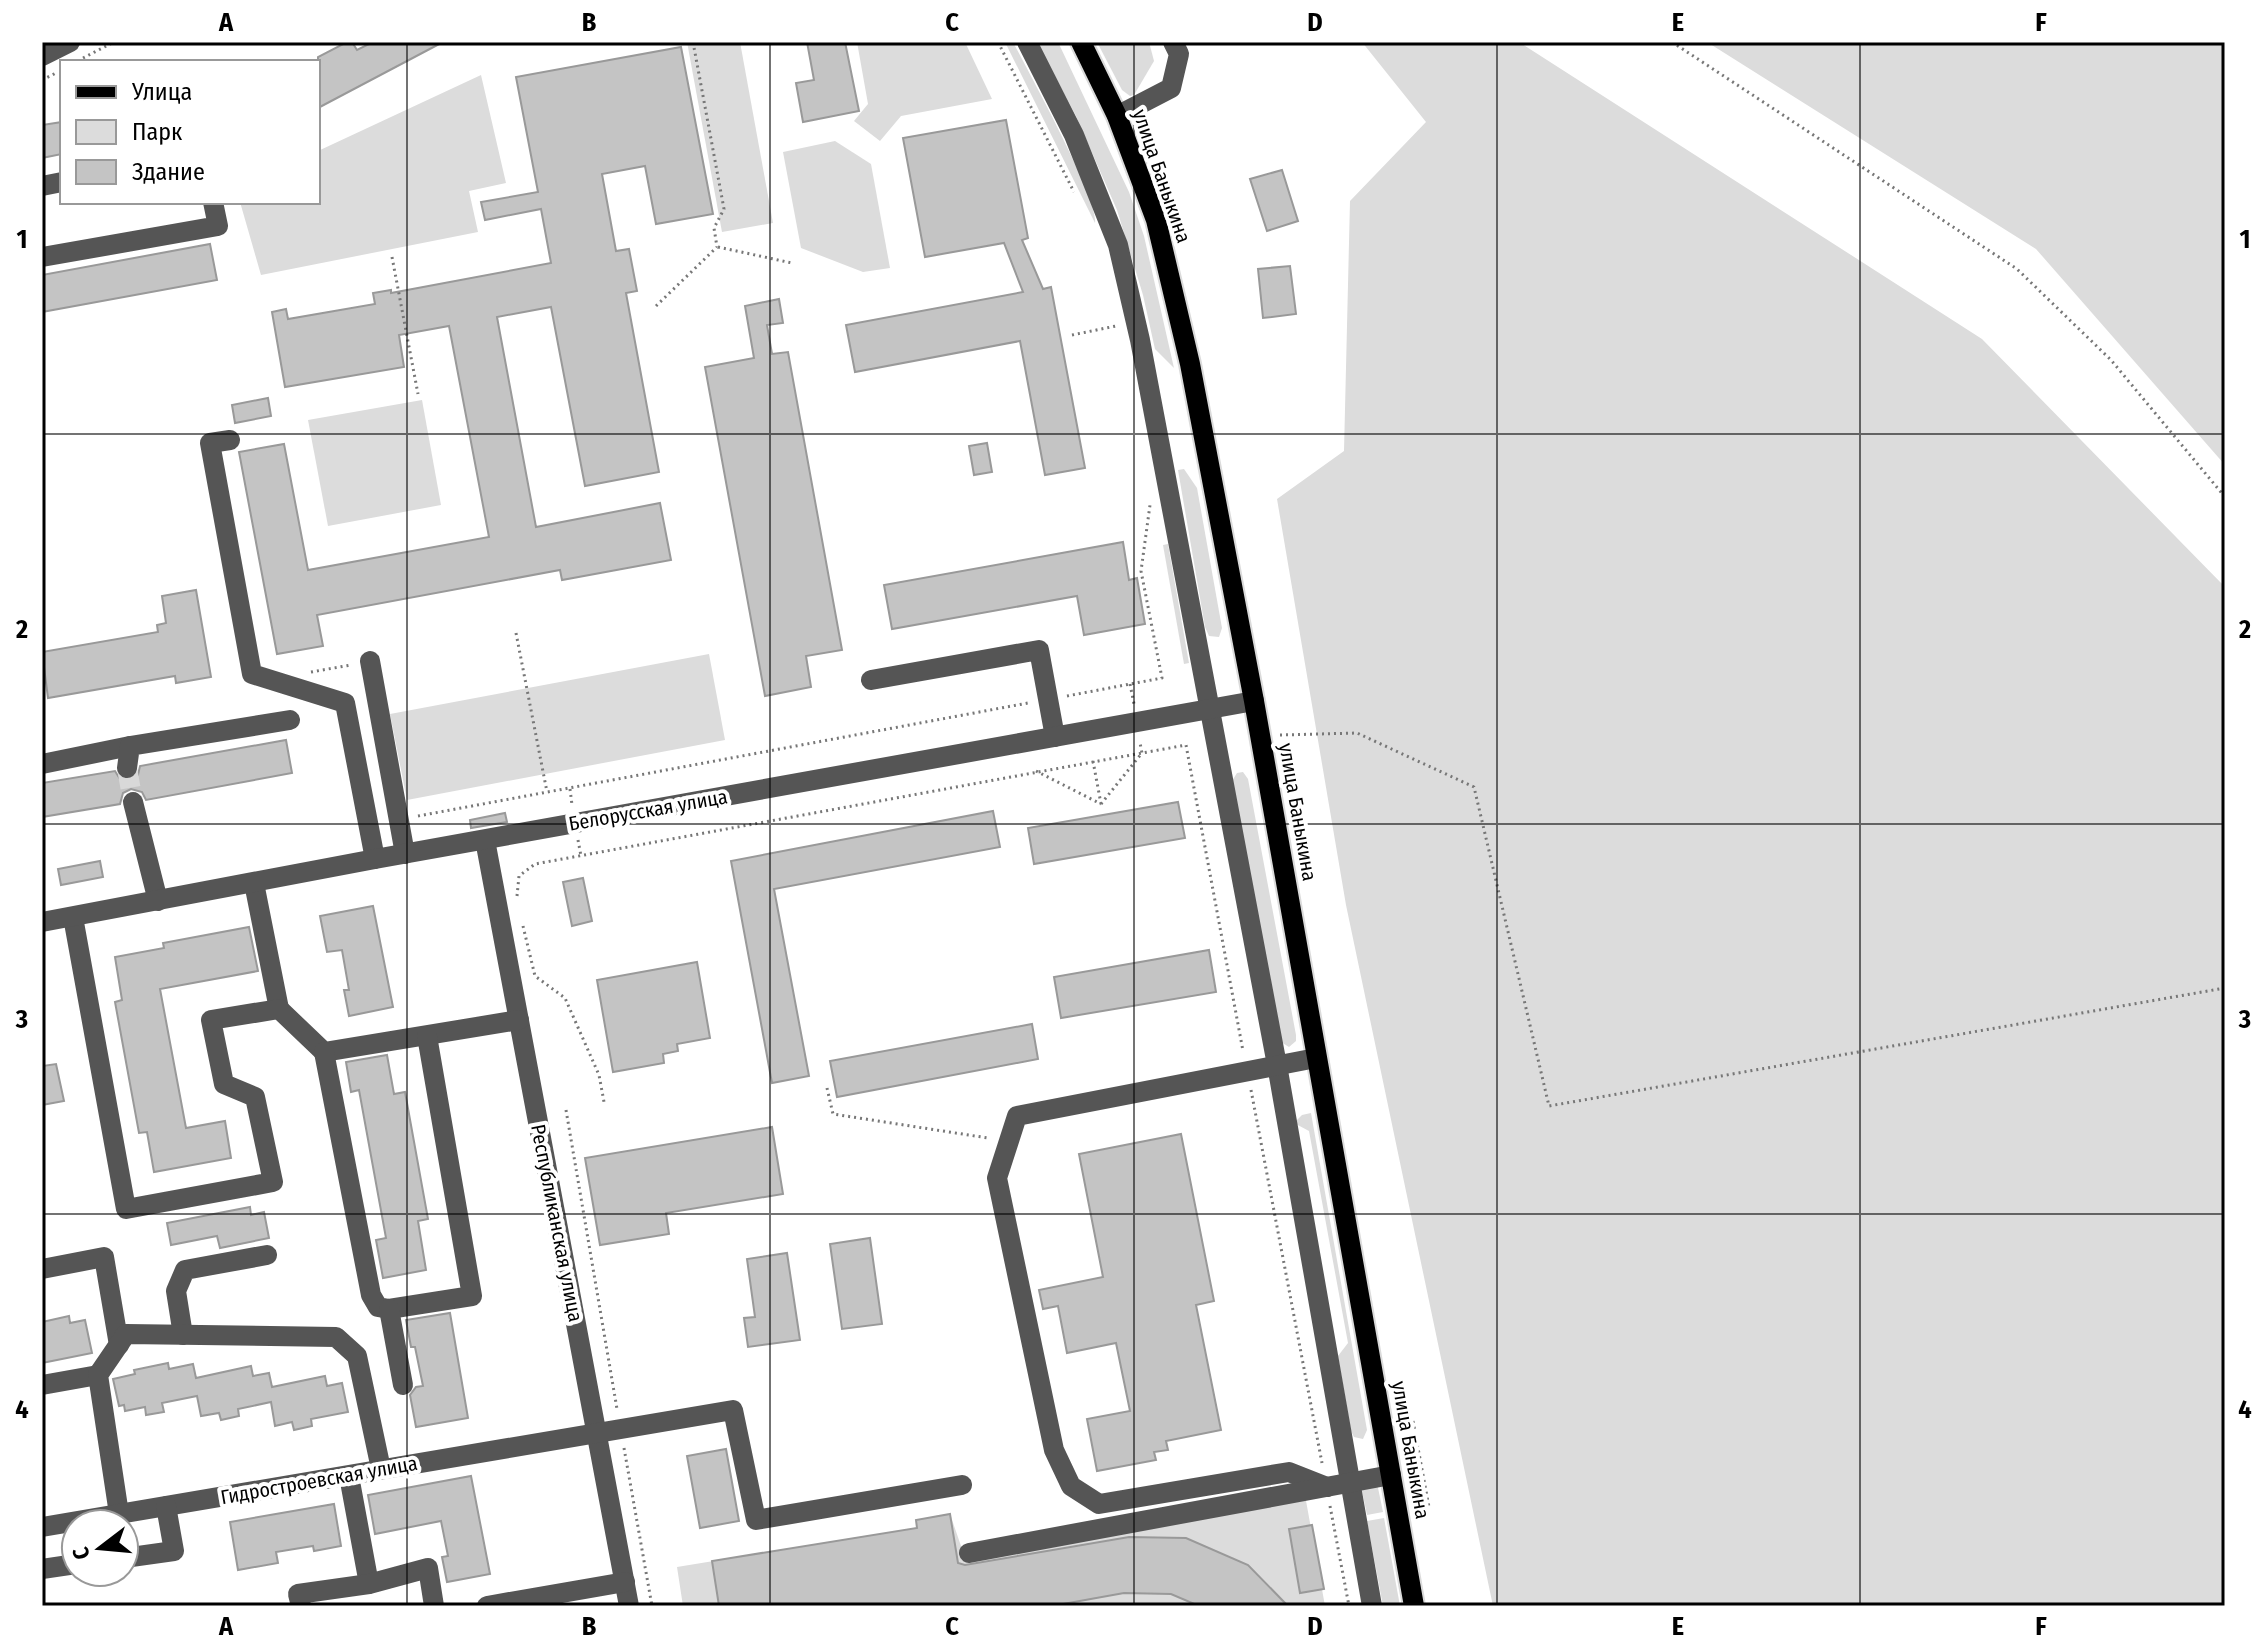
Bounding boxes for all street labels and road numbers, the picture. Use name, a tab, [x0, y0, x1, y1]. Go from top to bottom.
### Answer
street label: улица Баныкина	[1128, 106, 1196, 246]
street label: улица Баныкина	[1274, 741, 1322, 883]
street label: Белорусская улица	[567, 784, 729, 836]
street label: Республиканская улица	[526, 1122, 588, 1324]
street label: улица Баныкина	[1387, 1379, 1435, 1521]
street label: Гидростроевская улица	[219, 1451, 419, 1509]

